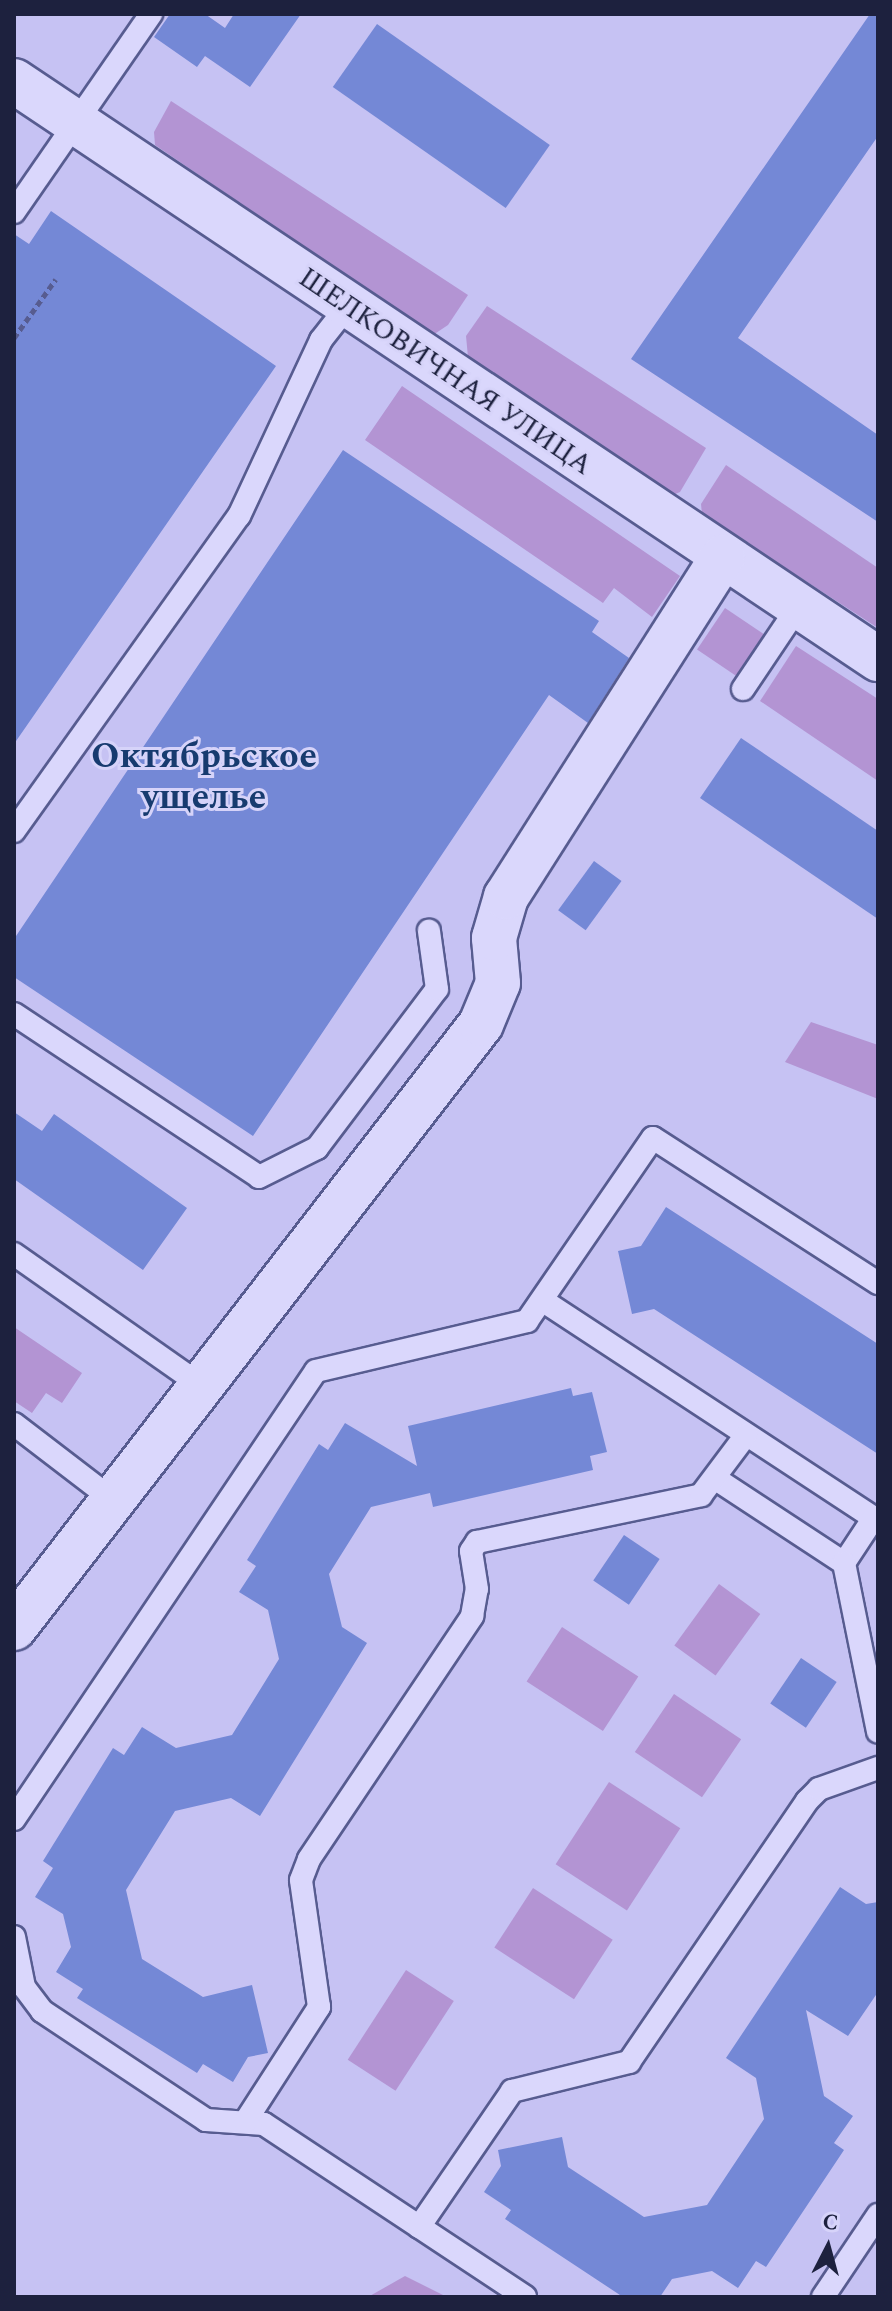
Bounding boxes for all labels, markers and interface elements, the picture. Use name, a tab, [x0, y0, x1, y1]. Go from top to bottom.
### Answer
street label: ШЕЛКОВИЧНАЯ УЛИЦА	[292, 261, 598, 483]
district label: Октябрьское ущелье	[91, 734, 317, 819]
text: С	[821, 2205, 840, 2240]
north arrow	[788, 2207, 868, 2287]

